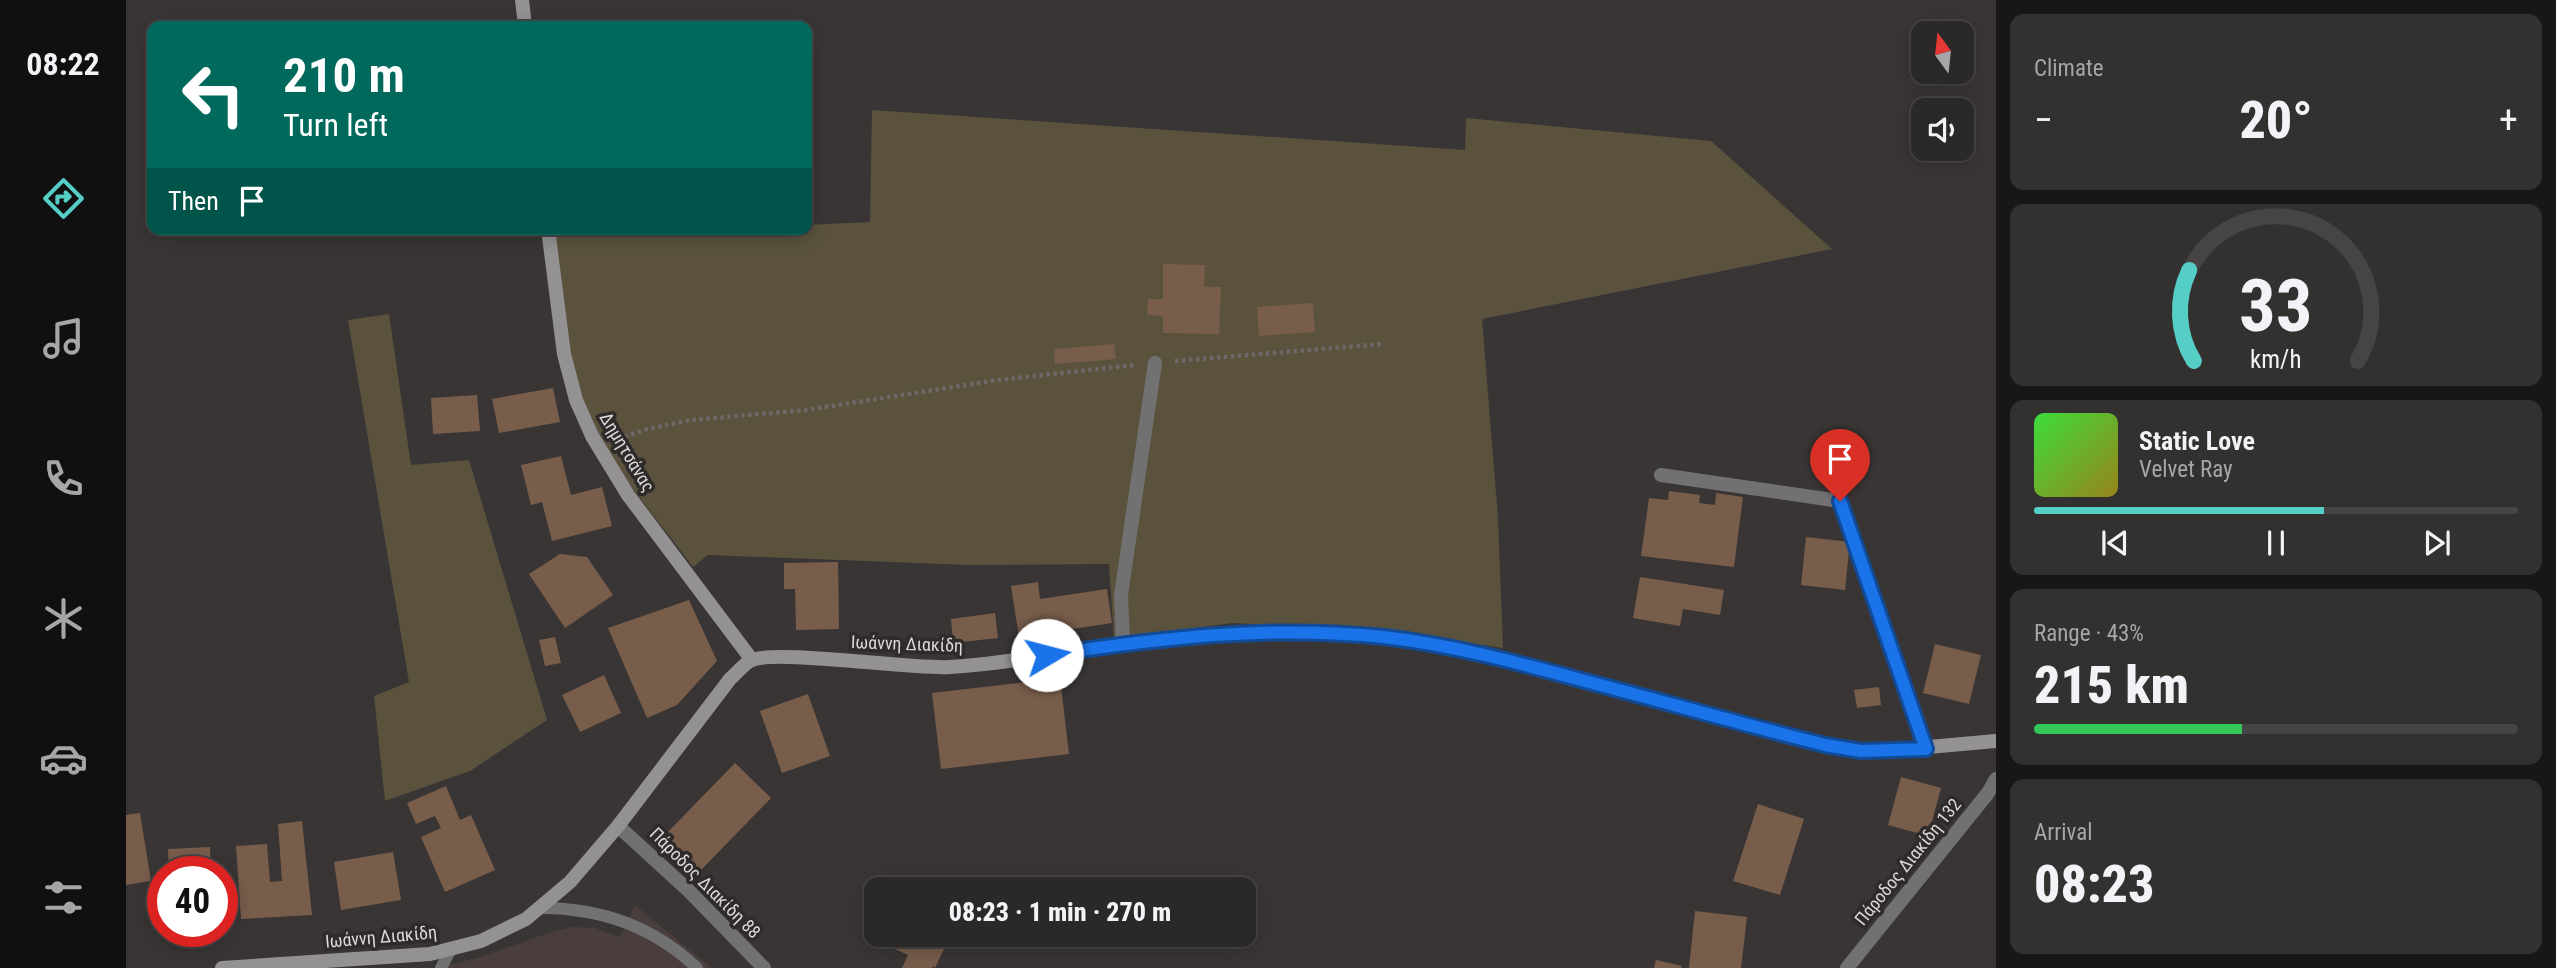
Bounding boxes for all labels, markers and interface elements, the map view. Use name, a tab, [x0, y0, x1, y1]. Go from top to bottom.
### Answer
north arrow	[1911, 21, 1974, 84]
map controls	[1911, 21, 1974, 161]
text: 08:22	[26, 45, 100, 83]
text: 210 m	[283, 47, 405, 104]
icon: left	[168, 49, 259, 140]
text: Climate	[2034, 55, 2104, 82]
text: 20°	[2239, 90, 2313, 151]
button: sound	[1911, 98, 1974, 161]
text: −	[2034, 98, 2053, 142]
text: +	[2499, 98, 2518, 142]
text: Turn left	[283, 106, 388, 144]
icon: directions	[39, 174, 88, 223]
icon: arrive	[233, 182, 271, 220]
text: Then	[168, 186, 219, 216]
text: 33	[2239, 263, 2313, 349]
icon: music	[39, 314, 88, 363]
text: km/h	[2250, 344, 2302, 373]
street label: Δημητσάνας	[596, 408, 659, 495]
text: Static Love	[2139, 426, 2255, 456]
pin	[1810, 429, 1870, 501]
icon: arrive	[1821, 440, 1859, 478]
icon: phone	[39, 454, 88, 503]
text: Velvet Ray	[2139, 456, 2233, 483]
icon: previous	[2096, 524, 2134, 562]
icon: pause	[2257, 524, 2295, 562]
icon: next	[2418, 524, 2456, 562]
icon: climate	[39, 594, 88, 643]
position arrow	[1010, 618, 1084, 692]
text: Range · 43%	[2034, 620, 2144, 647]
street label: Ιωάννη Διακίδη	[851, 631, 963, 656]
text: 215 km	[2034, 655, 2189, 716]
icon: car	[39, 734, 88, 783]
street label: Πάροδος Διακίδη 132	[1850, 794, 1965, 929]
text: Arrival	[2034, 819, 2093, 846]
street label: Πάροδος Διακίδη 88	[646, 823, 765, 942]
text: 08:23	[2034, 854, 2154, 915]
speed limit sign: 40	[147, 856, 238, 947]
icon: filters	[39, 873, 88, 922]
text: 08:23 · 1 min · 270 m	[949, 897, 1171, 927]
street label: Ιωάννη Διακίδη	[324, 921, 438, 952]

